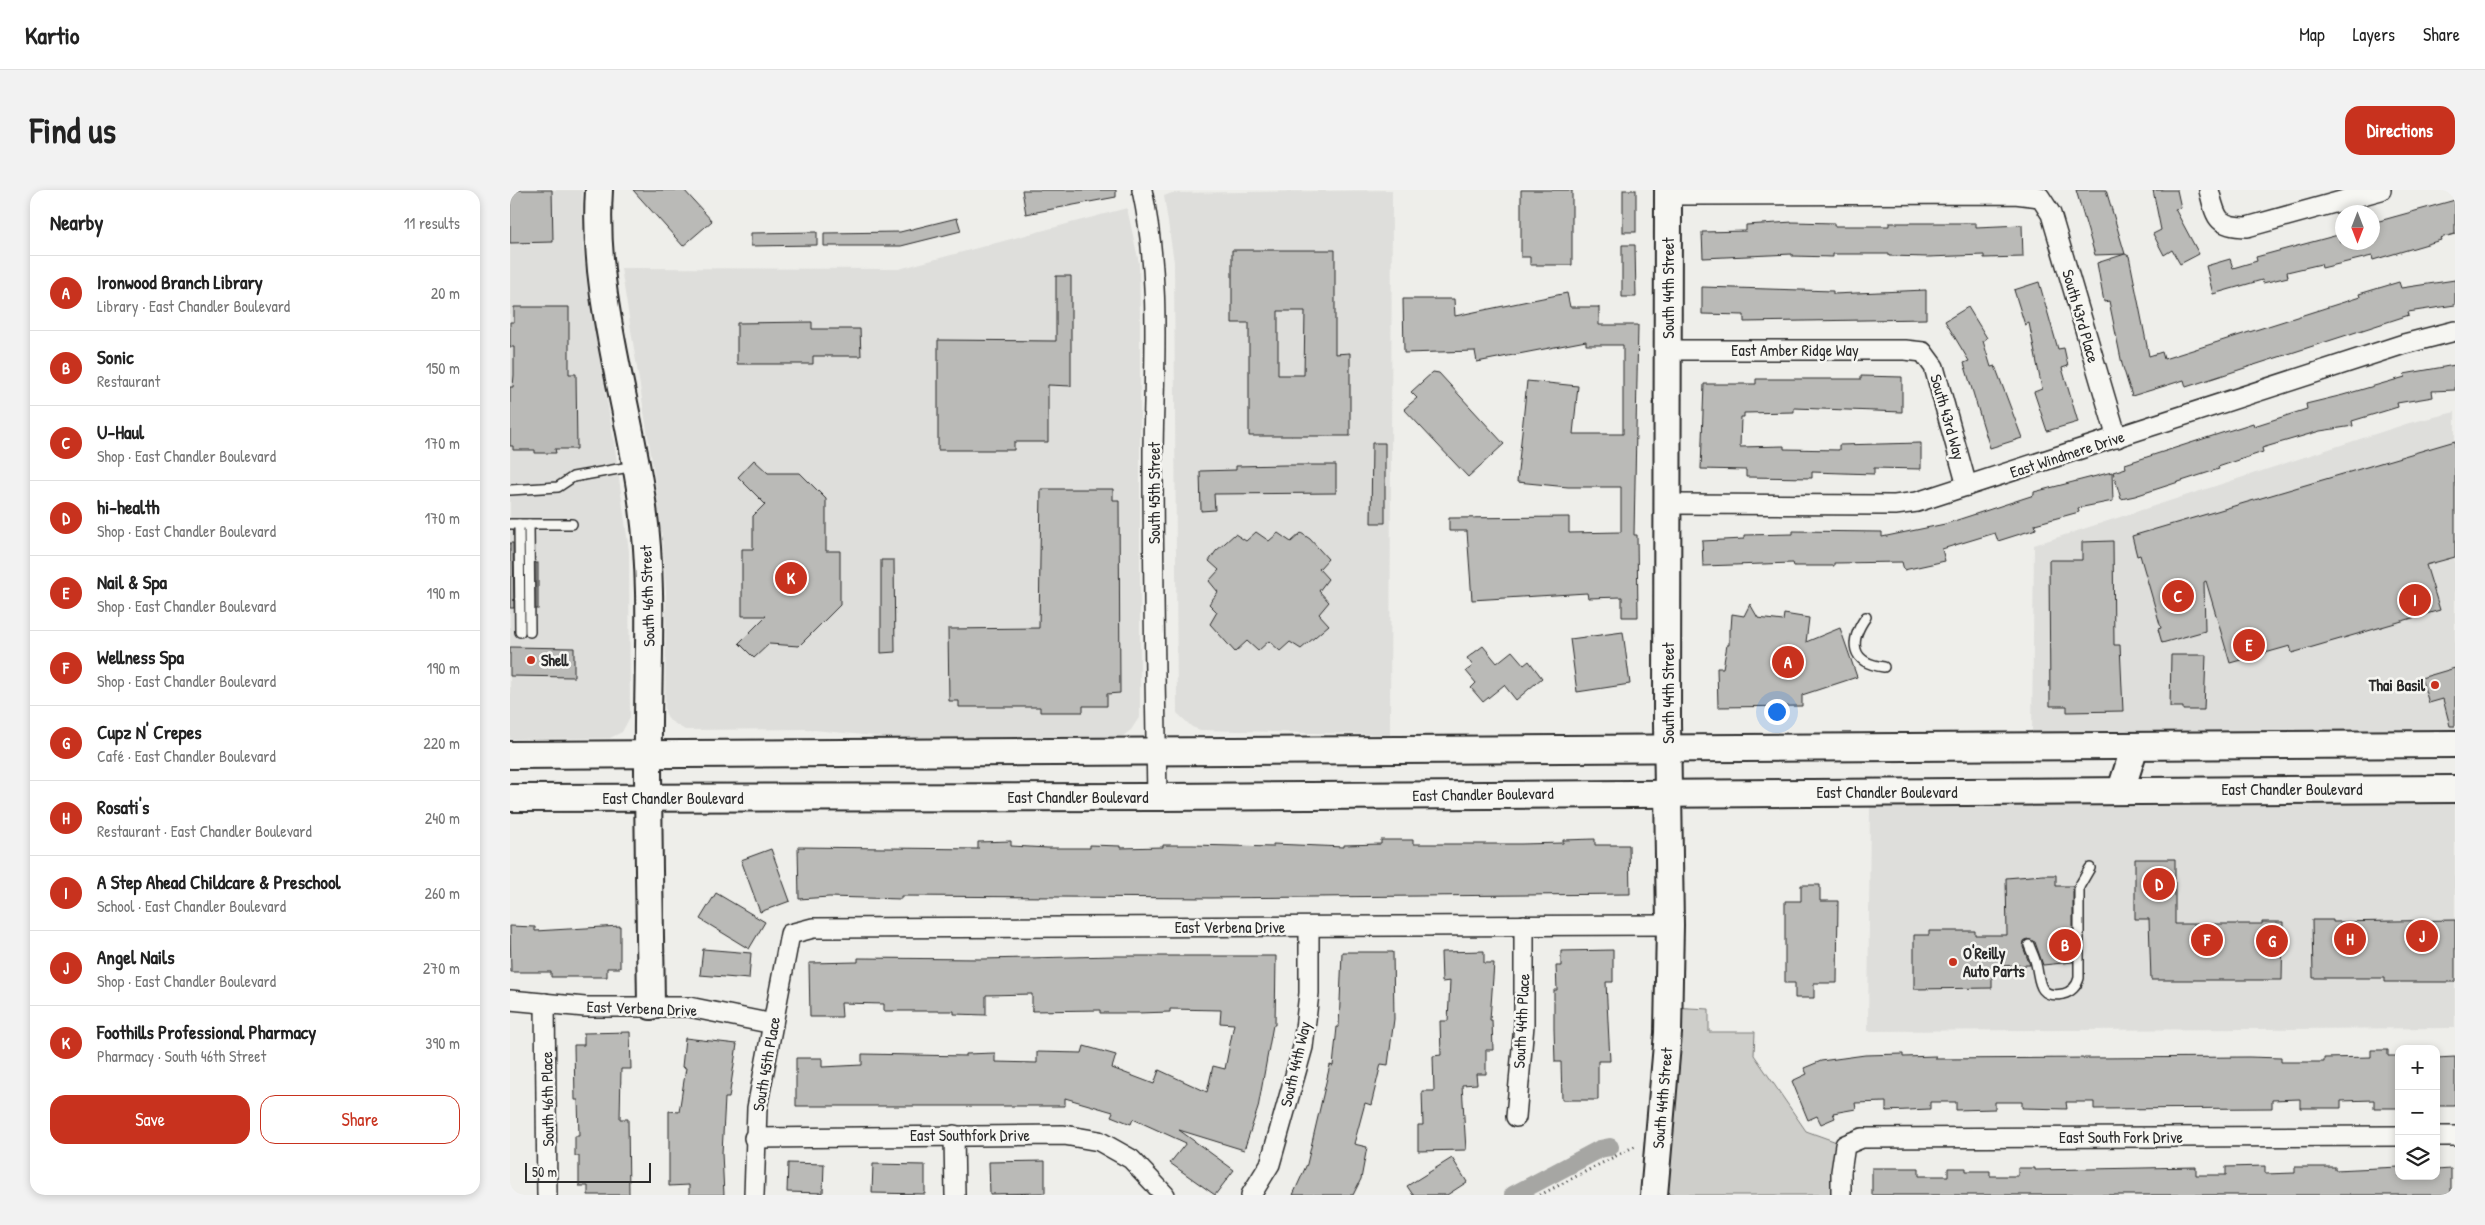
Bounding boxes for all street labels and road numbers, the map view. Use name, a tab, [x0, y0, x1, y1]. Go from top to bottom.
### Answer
street label: South 44th Street	[1657, 237, 1679, 339]
street label: South 43rd Place	[2057, 267, 2105, 366]
street label: East Amber Ridge Way	[1731, 339, 1859, 361]
street label: South 43rd Way	[1925, 372, 1971, 463]
street label: East Windmere Drive	[2007, 425, 2128, 483]
street label: South 45th Street	[1143, 442, 1165, 544]
street label: South 46th Street	[634, 544, 660, 647]
street label: South 44th Street	[1657, 642, 1679, 744]
street label: East Chandler Boulevard	[2221, 778, 2363, 800]
street label: East Chandler Boulevard	[1816, 781, 1958, 803]
street label: East Chandler Boulevard	[1412, 782, 1554, 806]
street label: East Chandler Boulevard	[1007, 786, 1149, 808]
street label: East Chandler Boulevard	[602, 787, 744, 809]
street label: East Verbena Drive	[1175, 916, 1286, 938]
street label: South 44th Place	[1508, 972, 1534, 1069]
street label: East Verbena Drive	[586, 995, 698, 1021]
street label: South 45th Place	[747, 1014, 785, 1113]
street label: South 44th Way	[1275, 1019, 1316, 1109]
street label: South 44th Street	[1647, 1046, 1677, 1149]
street label: South 46th Place	[535, 1051, 559, 1147]
street label: East Southfork Drive	[910, 1124, 1031, 1146]
street label: East South Fork Drive	[2059, 1126, 2184, 1148]

